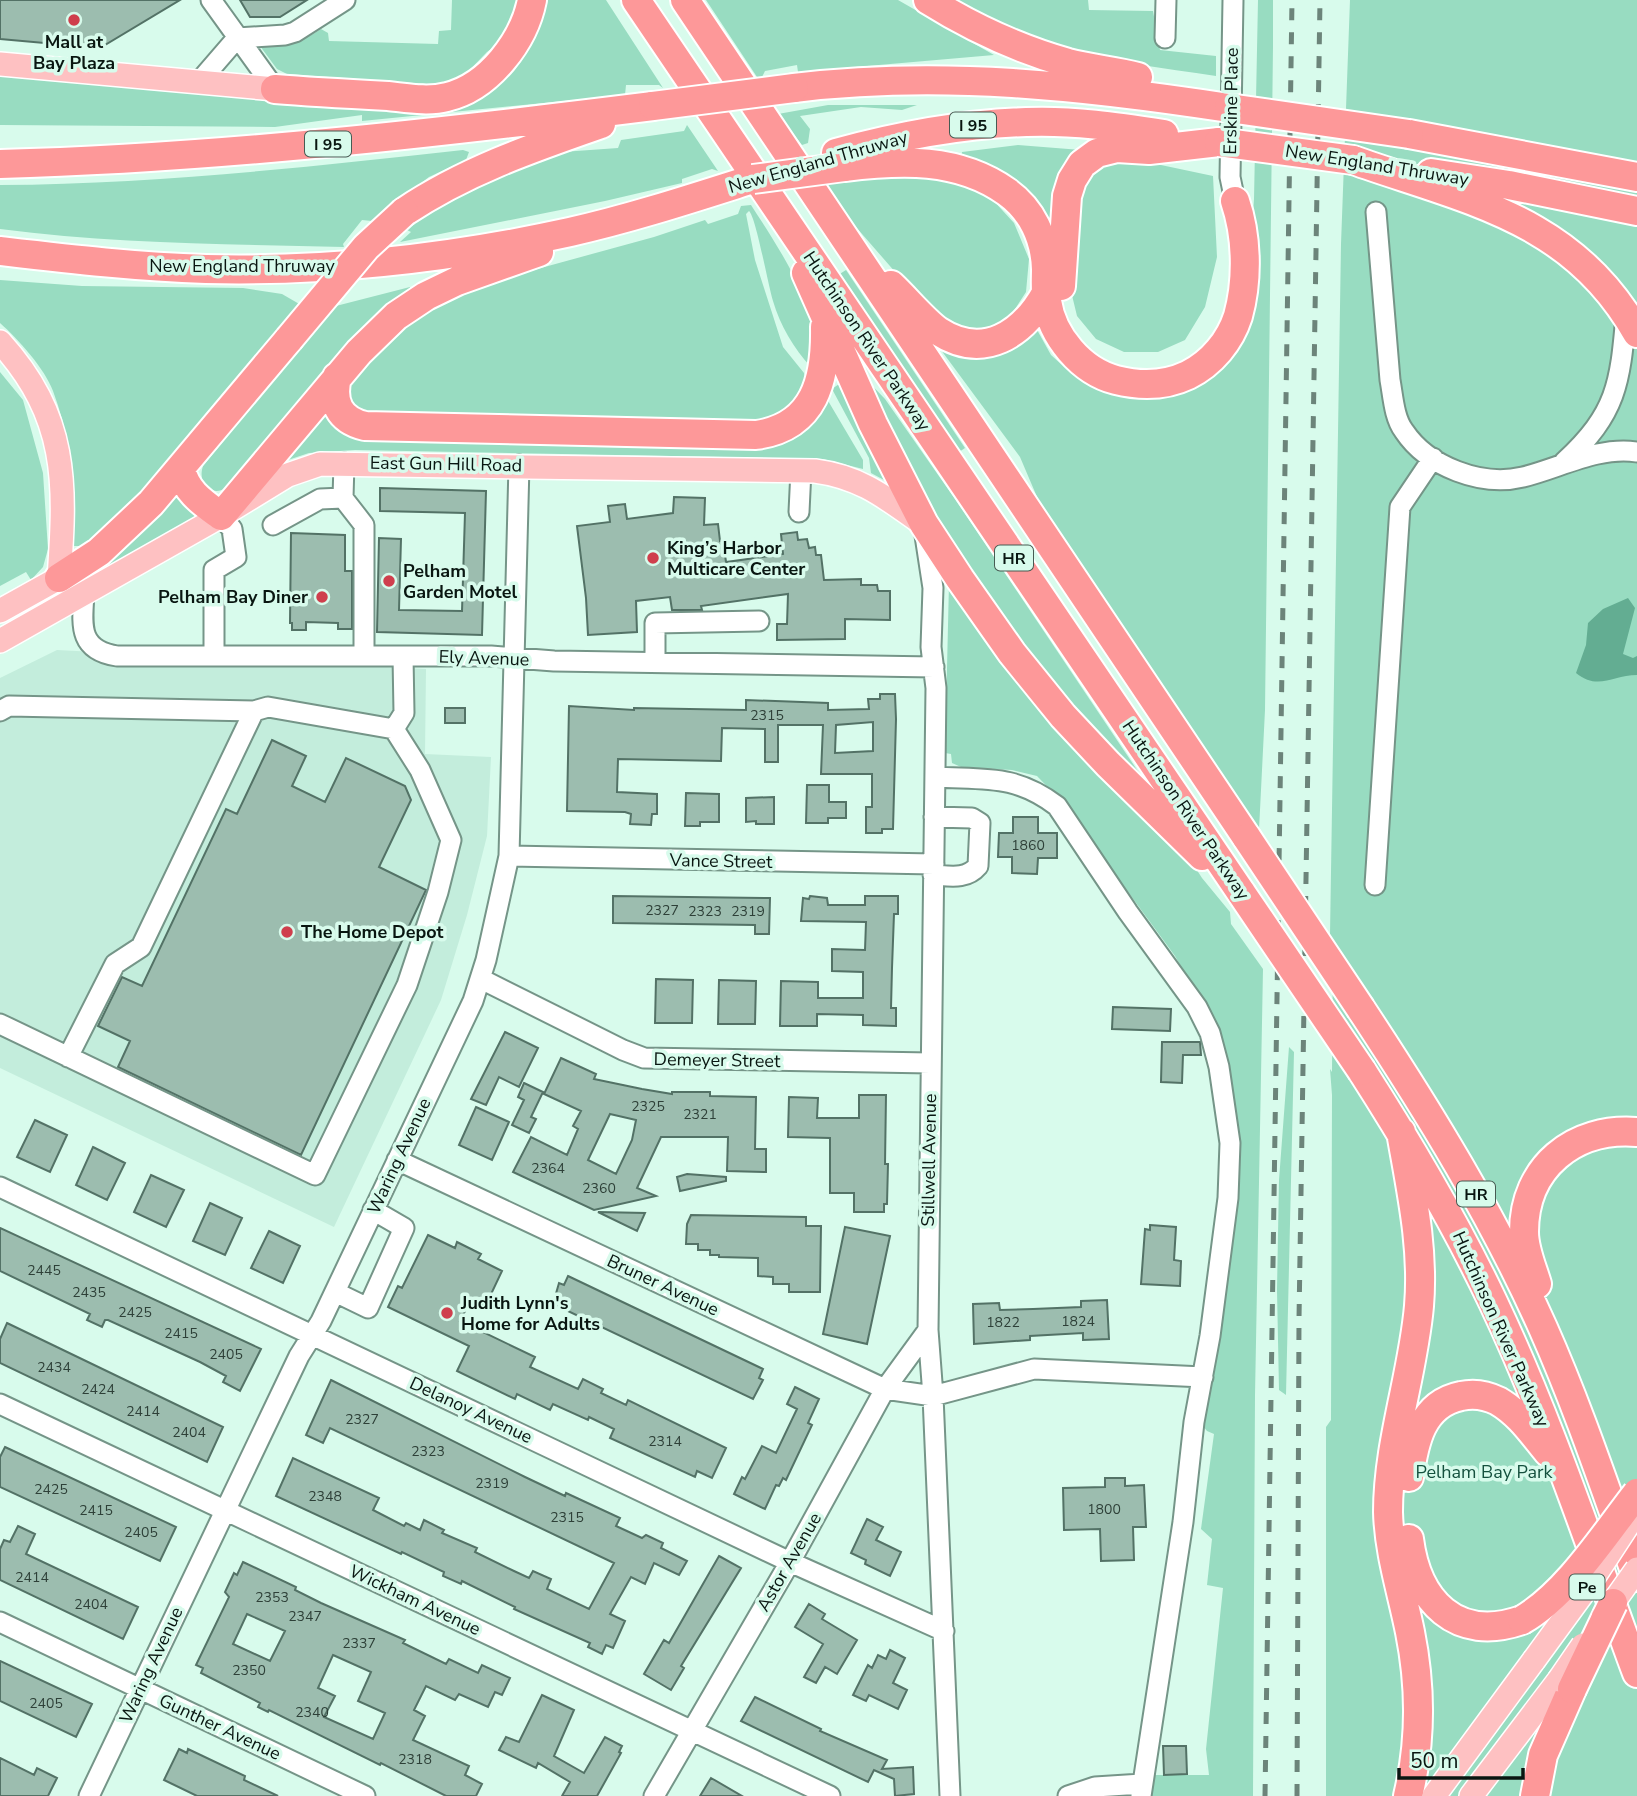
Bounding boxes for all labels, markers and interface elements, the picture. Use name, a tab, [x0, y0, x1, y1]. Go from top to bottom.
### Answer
marker: Mall at Bay Plaza	[66, 12, 82, 28]
place label: Mall at Bay Plaza	[33, 30, 115, 75]
street label: Erskine Place	[1218, 47, 1244, 155]
road number: I 95	[950, 113, 996, 138]
street label: New England Thruway	[726, 125, 911, 199]
road number: I 95	[305, 132, 351, 156]
street label: New England Thruway	[1284, 139, 1471, 191]
street label: Hutchinson River Parkway	[798, 246, 937, 436]
street label: New England Thruway	[149, 254, 335, 278]
street label: East Gun Hill Road	[370, 451, 522, 477]
place label: King’s Harbor Multicare Center	[667, 536, 805, 581]
road number: HR	[995, 545, 1033, 570]
marker: King’s Harbor Multicare Center	[645, 550, 661, 566]
place label: Pelham Garden Motel	[403, 559, 517, 604]
marker: Pelham Garden Motel	[381, 573, 397, 589]
place label: Pelham Bay Diner	[158, 585, 308, 609]
marker: Pelham Bay Diner	[314, 589, 330, 605]
street label: Ely Avenue	[438, 644, 530, 672]
house number: 2315	[750, 706, 784, 725]
street label: Hutchinson River Parkway	[1117, 715, 1256, 905]
house number: 1860	[1011, 836, 1045, 855]
street label: Vance Street	[668, 848, 773, 874]
house number: 2327	[645, 901, 679, 920]
house number: 2323	[688, 902, 722, 921]
house number: 2319	[731, 902, 765, 921]
place label: The Home Depot	[301, 920, 444, 944]
marker: The Home Depot	[279, 924, 295, 940]
street label: Demeyer Street	[653, 1047, 781, 1073]
street label: Stillwell Avenue	[916, 1093, 942, 1227]
street label: Waring Avenue	[362, 1094, 436, 1218]
house number: 2325	[631, 1097, 665, 1116]
house number: 2321	[683, 1105, 717, 1124]
house number: 2364	[531, 1159, 565, 1178]
house number: 2360	[582, 1179, 616, 1198]
road number: HR	[1457, 1182, 1495, 1206]
street label: Hutchinson River Parkway	[1447, 1227, 1555, 1431]
street label: Bruner Avenue	[603, 1249, 723, 1321]
house number: 2445	[27, 1261, 61, 1280]
house number: 2435	[72, 1283, 106, 1302]
place label: Judith Lynn's Home for Adults	[460, 1291, 600, 1336]
house number: 2425	[118, 1303, 152, 1322]
marker: Judith Lynn's Home for Adults	[439, 1305, 455, 1321]
house number: 1824	[1061, 1312, 1095, 1331]
house number: 1822	[986, 1313, 1020, 1332]
house number: 2415	[164, 1324, 198, 1343]
house number: 2405	[209, 1345, 243, 1364]
house number: 2434	[37, 1358, 71, 1377]
street label: Delanoy Avenue	[406, 1371, 536, 1449]
house number: 2424	[81, 1380, 115, 1399]
house number: 2414	[126, 1402, 160, 1421]
house number: 2327	[345, 1410, 379, 1429]
house number: 2404	[172, 1423, 206, 1442]
house number: 2314	[648, 1432, 682, 1451]
house number: 2323	[411, 1442, 445, 1461]
park label: Pelham Bay Park	[1415, 1460, 1554, 1484]
house number: 2319	[475, 1474, 509, 1493]
house number: 2425	[34, 1480, 68, 1499]
house number: 2348	[308, 1487, 342, 1506]
house number: 1800	[1087, 1500, 1121, 1519]
house number: 2415	[79, 1501, 113, 1520]
house number: 2315	[550, 1508, 584, 1527]
street label: Astor Avenue	[751, 1508, 827, 1616]
house number: 2405	[124, 1523, 158, 1542]
street label: Wickham Avenue	[345, 1559, 485, 1641]
house number: 2414	[15, 1568, 49, 1587]
road number: Pe	[1570, 1574, 1604, 1600]
house number: 2353	[255, 1588, 289, 1607]
house number: 2404	[74, 1595, 108, 1614]
street label: Waring Avenue	[114, 1603, 188, 1727]
house number: 2347	[288, 1607, 322, 1626]
house number: 2337	[342, 1634, 376, 1653]
house number: 2350	[232, 1661, 266, 1680]
street label: Gunther Avenue	[155, 1688, 285, 1766]
house number: 2405	[29, 1694, 63, 1713]
house number: 2340	[295, 1703, 329, 1722]
scale bar	[1399, 1736, 1523, 1780]
text: 50 m	[1410, 1747, 1459, 1775]
house number: 2318	[398, 1750, 432, 1769]

